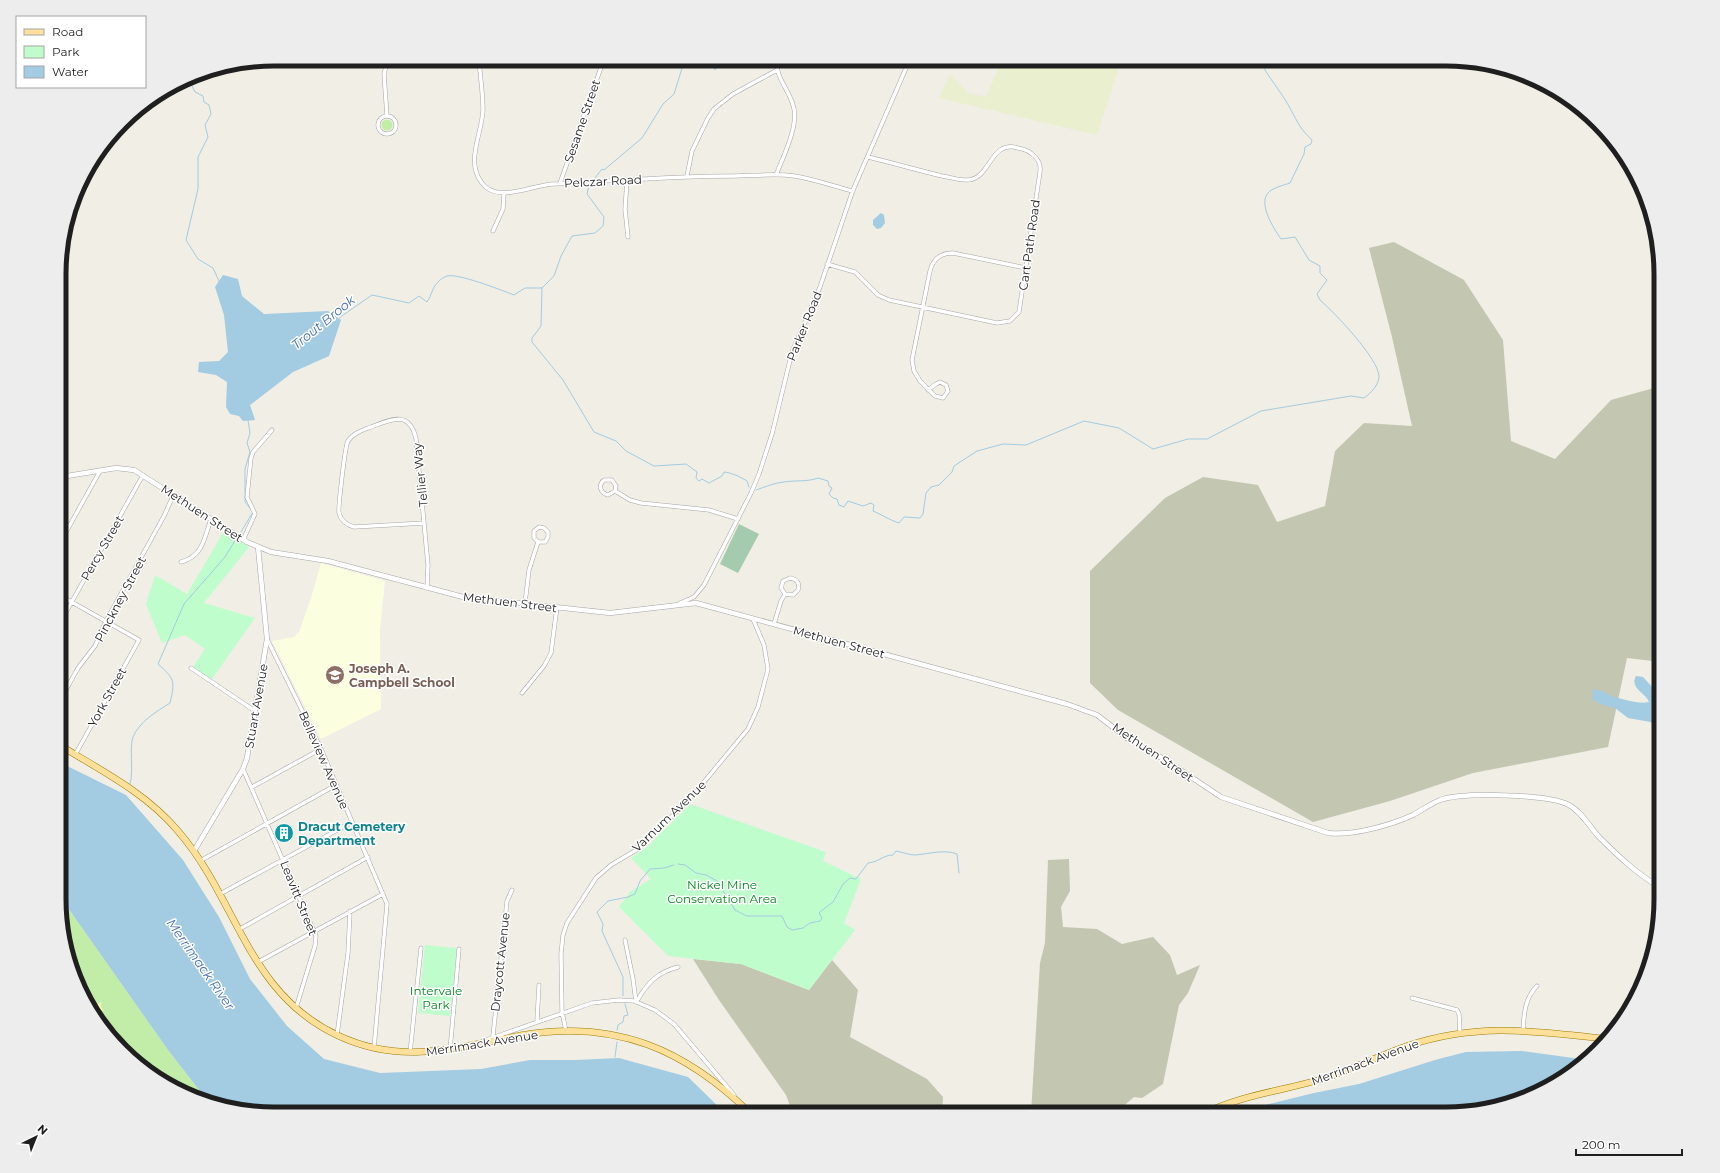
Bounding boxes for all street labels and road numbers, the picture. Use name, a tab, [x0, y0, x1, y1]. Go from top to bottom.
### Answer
street label: Sesame Street	[561, 77, 603, 165]
street label: Pelczar Road	[564, 171, 642, 191]
street label: Cart Path Road	[1015, 199, 1043, 291]
street label: Parker Road	[783, 289, 825, 363]
street label: Tellier Way	[409, 442, 431, 508]
street label: Methuen Street	[158, 481, 246, 545]
street label: Percy Street	[77, 513, 127, 583]
street label: Pinckney Street	[91, 553, 149, 644]
street label: Methuen Street	[462, 589, 558, 615]
street label: Methuen Street	[791, 623, 887, 662]
street label: Stuart Avenue	[241, 662, 271, 750]
street label: York Street	[85, 665, 130, 729]
street label: Belleview Avenue	[296, 709, 352, 811]
street label: Methuen Street	[1110, 719, 1196, 785]
street label: Varnum Avenue	[629, 777, 709, 855]
street label: Leavitt Street	[277, 858, 321, 938]
street label: Draycott Avenue	[487, 912, 513, 1012]
street label: Merrimack Avenue	[425, 1027, 539, 1059]
street label: Merrimack Avenue	[1309, 1036, 1421, 1088]

